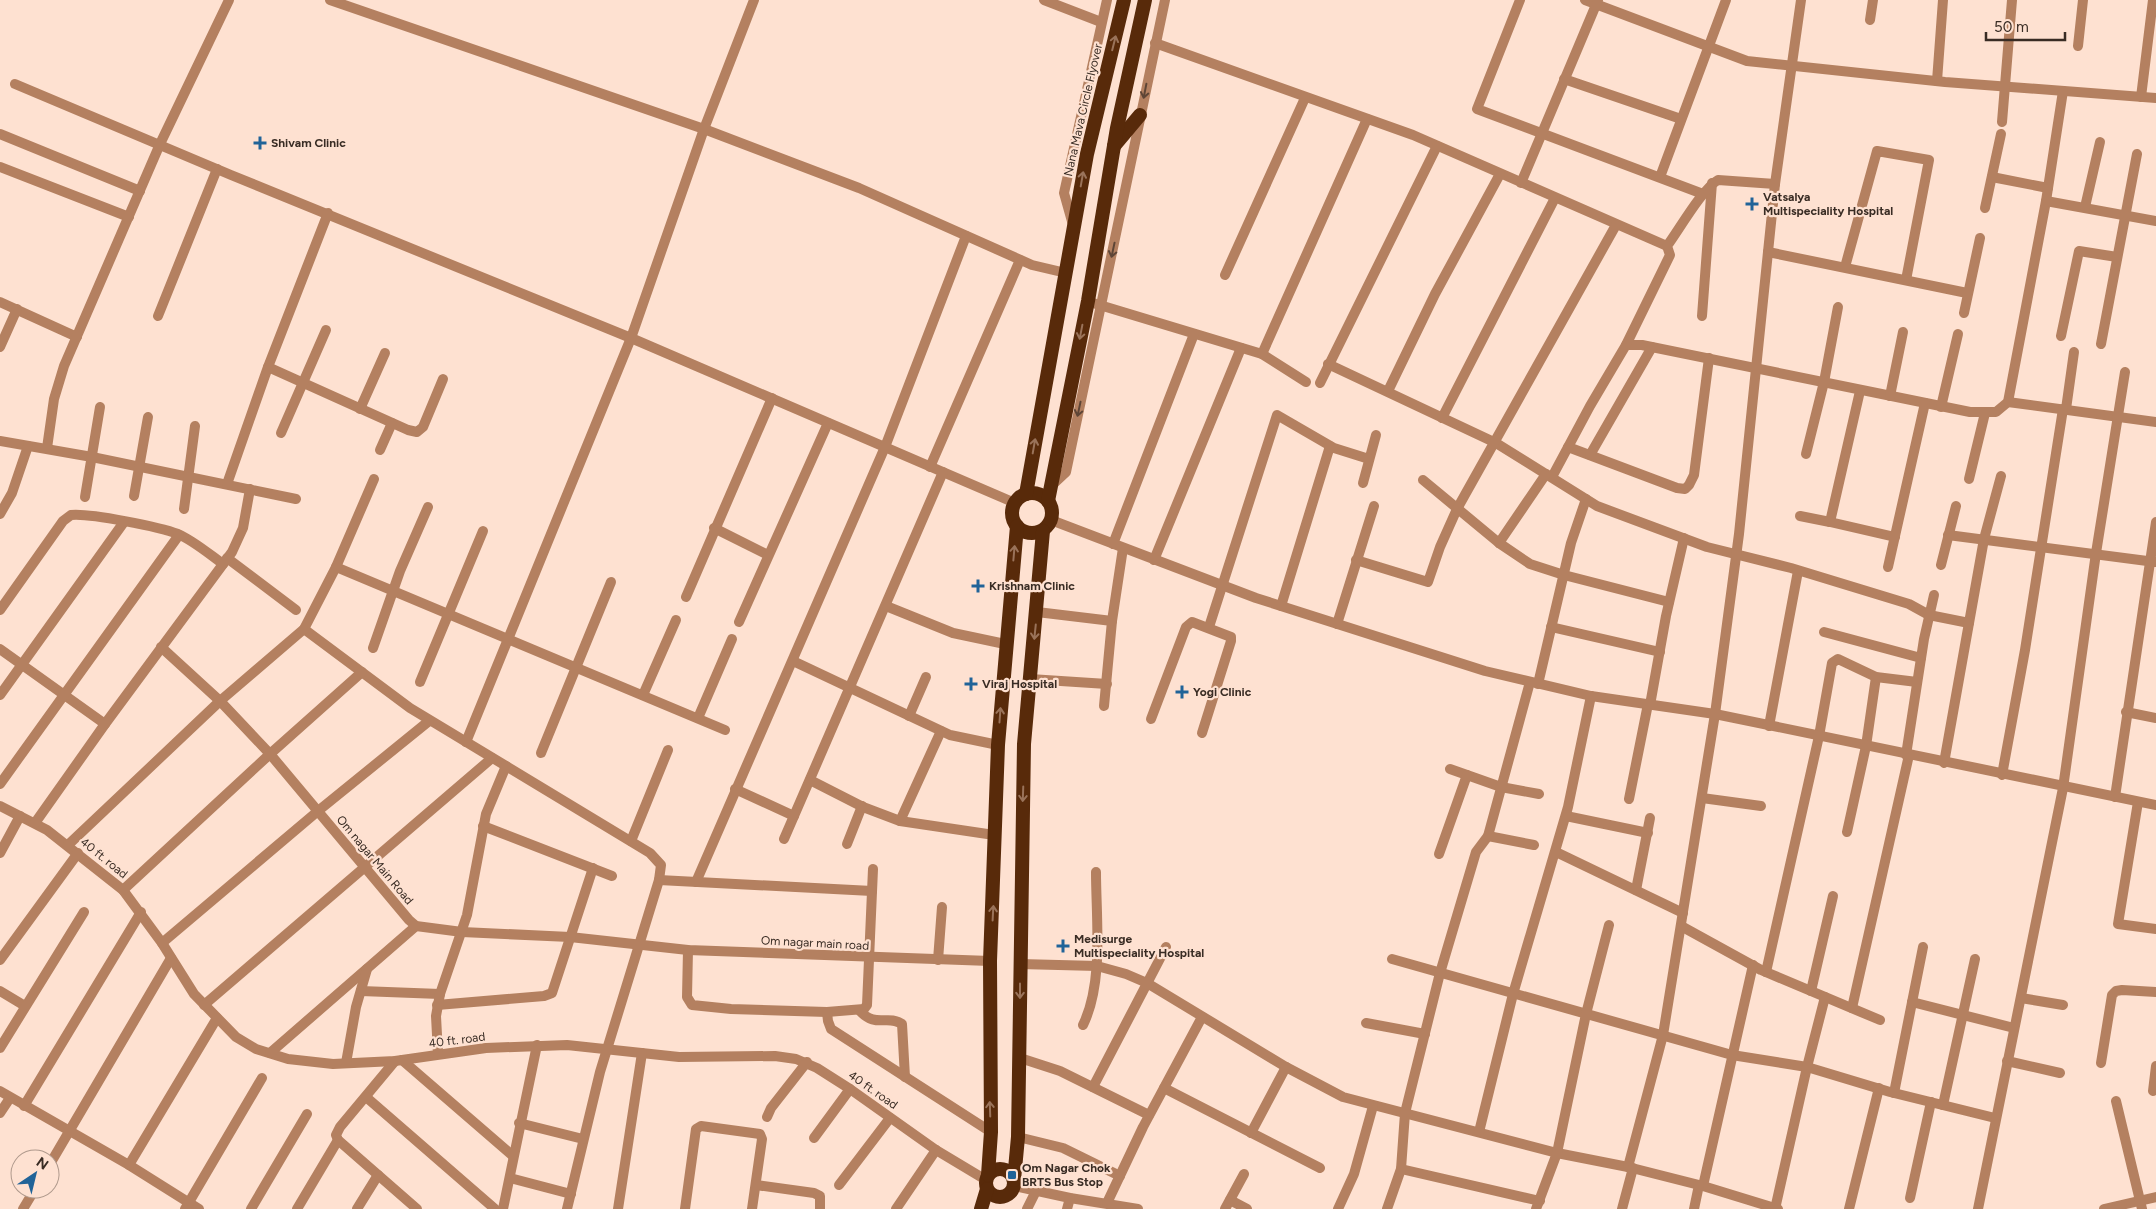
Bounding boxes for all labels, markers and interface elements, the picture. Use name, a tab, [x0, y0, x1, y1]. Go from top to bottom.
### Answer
scale bar	[1986, 10, 2065, 42]
text: 50 m	[1994, 18, 2029, 36]
one-way arrow	[1110, 35, 1119, 51]
street label: Nana Mava Circle Flyover	[1061, 42, 1105, 178]
one-way arrow	[1140, 82, 1149, 98]
marker: Shivam Clinic	[253, 136, 267, 150]
place label: Shivam Clinic	[271, 136, 346, 150]
one-way arrow	[1078, 172, 1088, 188]
place label: Vatsalya Multispeciality Hospital	[1763, 190, 1893, 218]
marker: Vatsalya Multispeciality Hospital	[1745, 197, 1759, 211]
one-way arrow	[1108, 242, 1117, 258]
one-way arrow	[1076, 324, 1086, 340]
one-way arrow	[1074, 401, 1083, 417]
one-way arrow	[1030, 438, 1040, 454]
one-way arrow	[1009, 546, 1019, 562]
marker: Krishnam Clinic	[971, 579, 985, 593]
place label: Krishnam Clinic	[989, 579, 1075, 593]
one-way arrow	[1030, 623, 1040, 639]
marker: Viraj Hospital	[964, 677, 978, 691]
place label: Viraj Hospital	[982, 677, 1057, 691]
marker: Yogi Clinic	[1175, 685, 1189, 699]
place label: Yogi Clinic	[1193, 685, 1252, 699]
one-way arrow	[995, 708, 1005, 724]
one-way arrow	[1018, 785, 1028, 801]
street label: Om nagar Main Road	[334, 813, 416, 907]
street label: 40 ft. road	[78, 835, 130, 881]
one-way arrow	[988, 905, 997, 921]
place label: Medisurge Multispeciality Hospital	[1074, 932, 1204, 960]
street label: Om nagar main road	[760, 933, 870, 953]
marker: Medisurge Multispeciality Hospital	[1056, 939, 1070, 953]
one-way arrow	[1015, 982, 1025, 999]
street label: 40 ft. road	[428, 1030, 486, 1050]
street label: 40 ft. road	[846, 1068, 900, 1112]
one-way arrow	[986, 1101, 995, 1117]
north arrow	[10, 1149, 60, 1199]
text: N	[33, 1154, 51, 1174]
place label: Om Nagar Chok BRTS Bus Stop	[1022, 1161, 1111, 1189]
marker: Om Nagar Chok BRTS Bus Stop	[1006, 1169, 1018, 1181]

